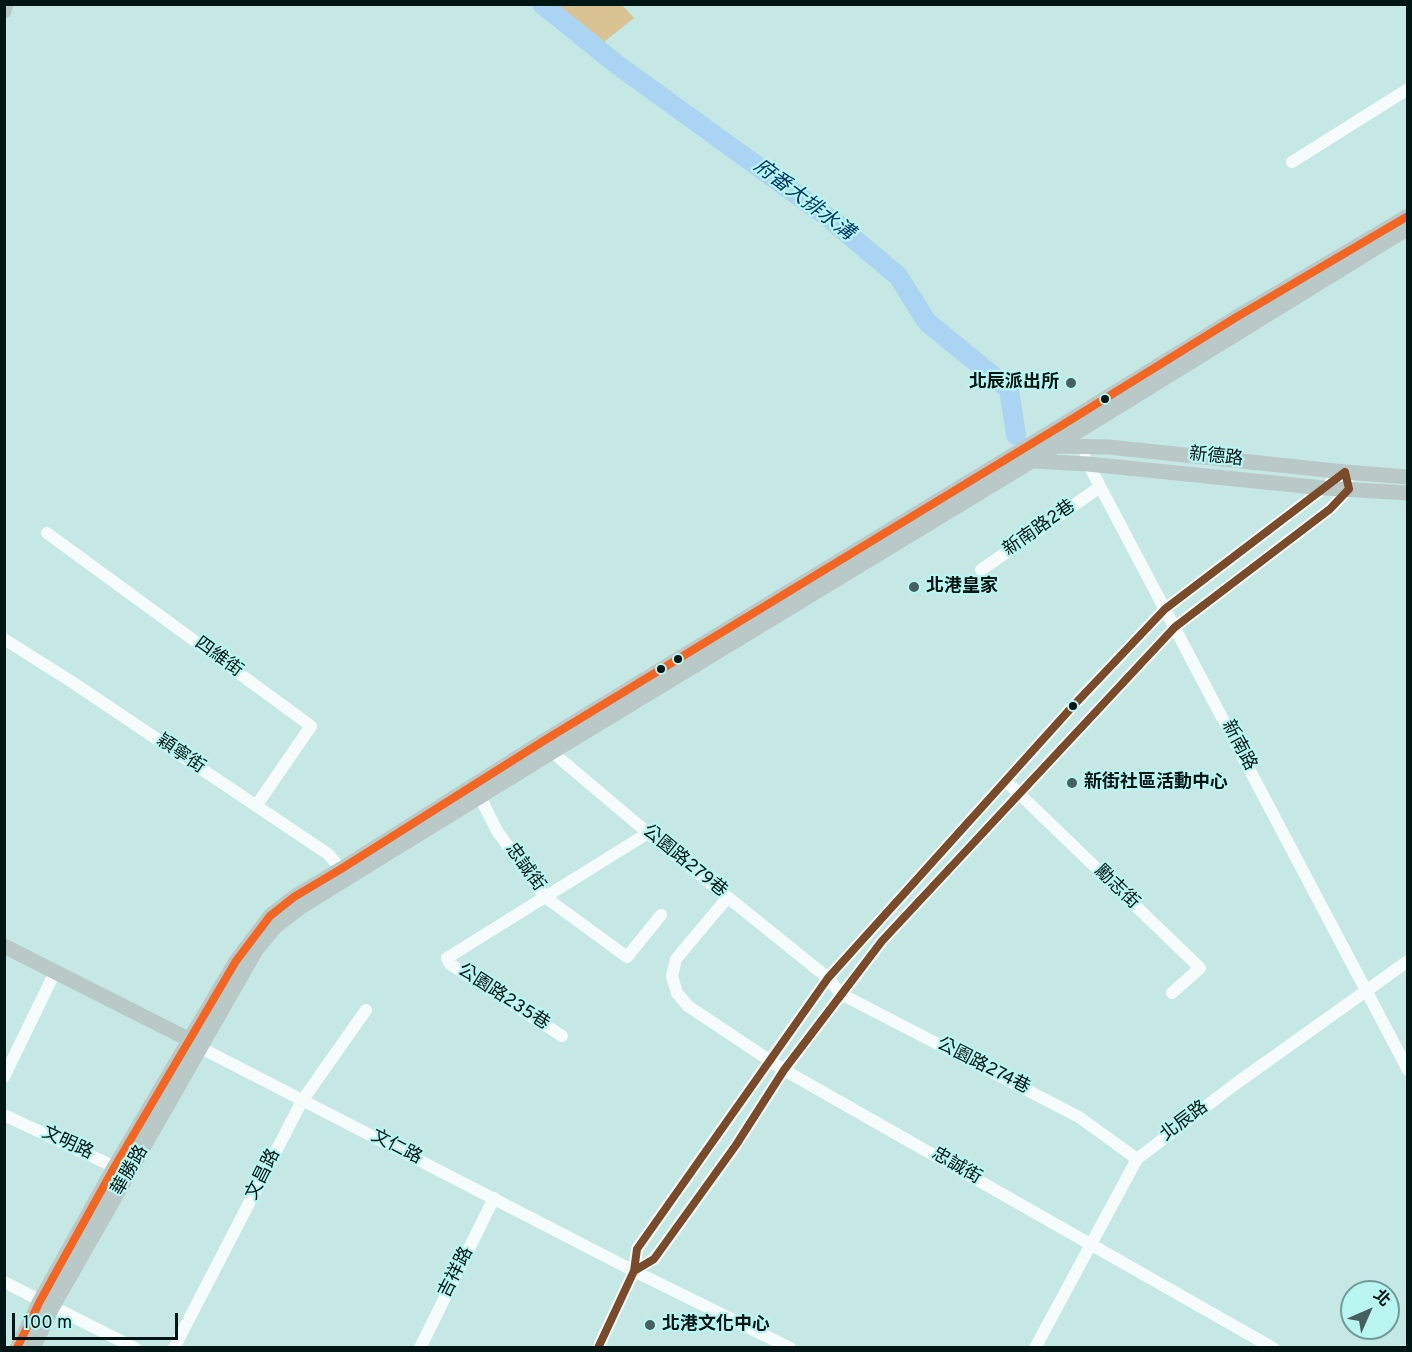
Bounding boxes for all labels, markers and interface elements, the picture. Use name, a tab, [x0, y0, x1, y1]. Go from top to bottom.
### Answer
water label: 府番大排水溝	[748, 155, 858, 247]
place label: 北辰派出所	[969, 372, 1059, 394]
marker: 北辰派出所	[1064, 376, 1078, 390]
unlabelled marker	[1099, 393, 1111, 405]
street label: 新德路	[1188, 444, 1244, 472]
street label: 新南路2巷	[1000, 496, 1080, 562]
place label: 北港皇家	[926, 576, 998, 598]
marker: 北港皇家	[907, 580, 921, 594]
street label: 四維街	[190, 633, 246, 683]
unlabelled marker	[672, 653, 684, 665]
unlabelled marker	[655, 663, 667, 675]
unlabelled marker	[1067, 700, 1079, 712]
street label: 新南路	[1216, 717, 1260, 775]
street label: 穎寧街	[152, 731, 208, 779]
place label: 新街社區活動中心	[1084, 772, 1228, 794]
marker: 新街社區活動中心	[1065, 776, 1079, 790]
street label: 公園路279巷	[637, 821, 731, 903]
street label: 忠誠街	[499, 840, 549, 896]
street label: 勵志街	[1089, 861, 1143, 915]
street label: 公園路235巷	[453, 960, 553, 1036]
street label: 公園路274巷	[933, 1034, 1033, 1100]
street label: 北辰路	[1157, 1097, 1213, 1147]
street label: 文明路	[38, 1123, 96, 1165]
street label: 文仁路	[367, 1126, 425, 1170]
street label: 華勝路	[108, 1142, 154, 1200]
street label: 忠誠街	[927, 1144, 985, 1190]
street label: 文昌路	[242, 1146, 286, 1204]
street label: 吉祥路	[435, 1244, 479, 1302]
north arrow	[1340, 1280, 1400, 1340]
text: 北	[1369, 1286, 1394, 1311]
scale bar	[15, 1301, 182, 1339]
text: 100 m	[23, 1312, 72, 1335]
place label: 北港文化中心	[662, 1314, 770, 1336]
marker: 北港文化中心	[643, 1318, 657, 1332]

